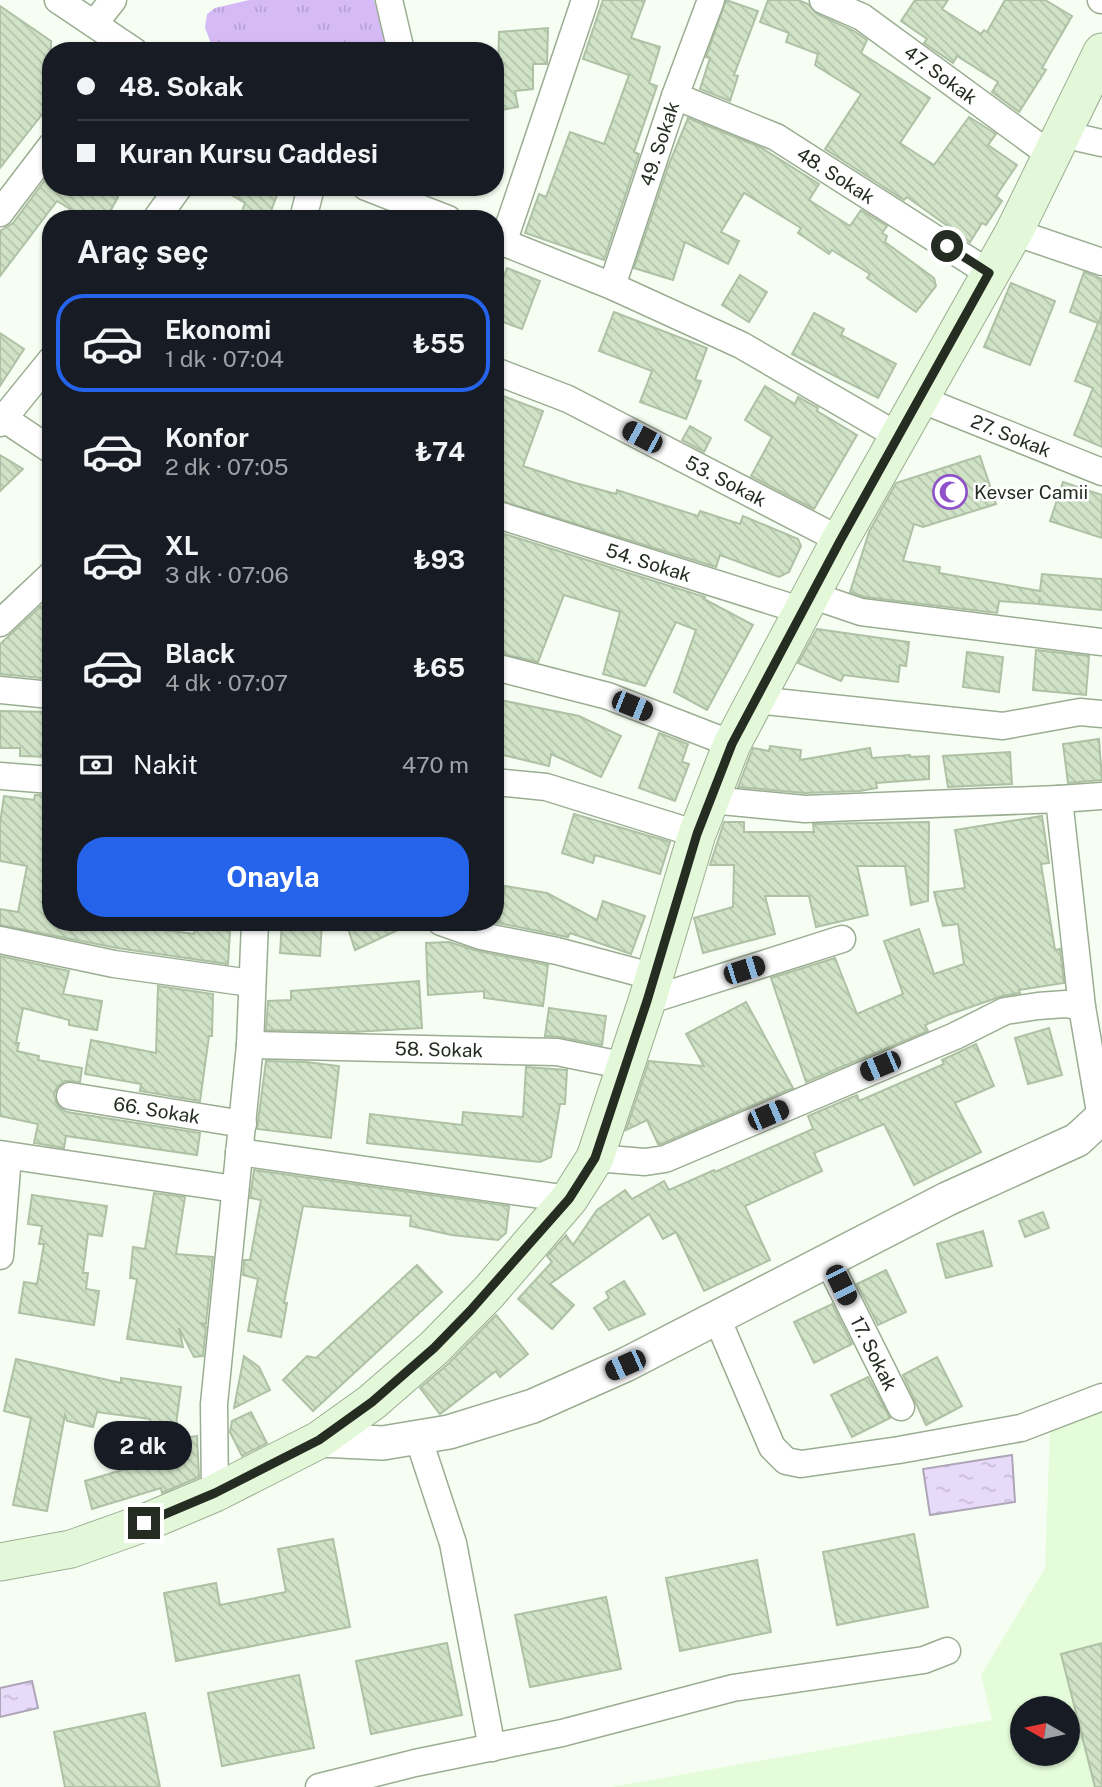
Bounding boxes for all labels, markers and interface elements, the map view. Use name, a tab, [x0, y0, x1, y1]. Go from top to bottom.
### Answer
street label: 47. Sokak	[900, 41, 982, 109]
text: 48. Sokak	[119, 71, 244, 102]
street label: 49. Sokak	[635, 98, 684, 189]
text: Kuran Kursu Caddesi	[119, 138, 378, 169]
street label: 48. Sokak	[793, 142, 879, 208]
route start	[931, 230, 963, 262]
text: Araç seç	[77, 233, 209, 270]
icon: car	[81, 312, 144, 375]
text: Ekonomi	[165, 314, 271, 345]
text: ₺55	[413, 328, 465, 359]
text: 1 dk · 07:04	[165, 345, 284, 372]
street label: 27. Sokak	[968, 410, 1054, 462]
car	[619, 418, 666, 456]
icon: car	[81, 420, 144, 483]
text: Konfor	[165, 422, 249, 453]
text: ₺74	[415, 436, 465, 467]
street label: 53. Sokak	[682, 451, 770, 511]
text: 2 dk · 07:05	[165, 453, 289, 480]
mosque icon: Kevser Camii	[931, 473, 969, 511]
place label: Kevser Camii	[974, 481, 1088, 503]
icon: car	[81, 528, 144, 591]
text: XL	[165, 530, 199, 561]
street label: 54. Sokak	[603, 539, 694, 586]
text: ₺93	[414, 544, 465, 575]
text: 3 dk · 07:06	[165, 561, 289, 588]
icon: car	[81, 636, 144, 699]
text: Black	[165, 638, 235, 669]
text: ₺65	[413, 652, 465, 683]
text: 4 dk · 07:07	[165, 669, 288, 696]
car	[609, 688, 656, 724]
icon: cash	[77, 746, 115, 784]
text: Nakit	[133, 749, 198, 780]
text: 470 m	[402, 751, 469, 778]
button: Onayla	[77, 837, 469, 917]
car	[721, 954, 768, 986]
street label: 58. Sokak	[395, 1037, 484, 1061]
car	[857, 1048, 904, 1084]
street label: 66. Sokak	[112, 1092, 202, 1128]
car	[745, 1097, 792, 1133]
car	[823, 1262, 860, 1308]
street label: 17. Sokak	[846, 1312, 902, 1394]
car	[602, 1347, 649, 1383]
callout: 2 dk	[95, 1422, 193, 1470]
text: 2 dk	[119, 1432, 167, 1459]
route end	[128, 1507, 160, 1539]
north arrow	[1010, 1696, 1080, 1766]
map controls	[1010, 1696, 1080, 1766]

